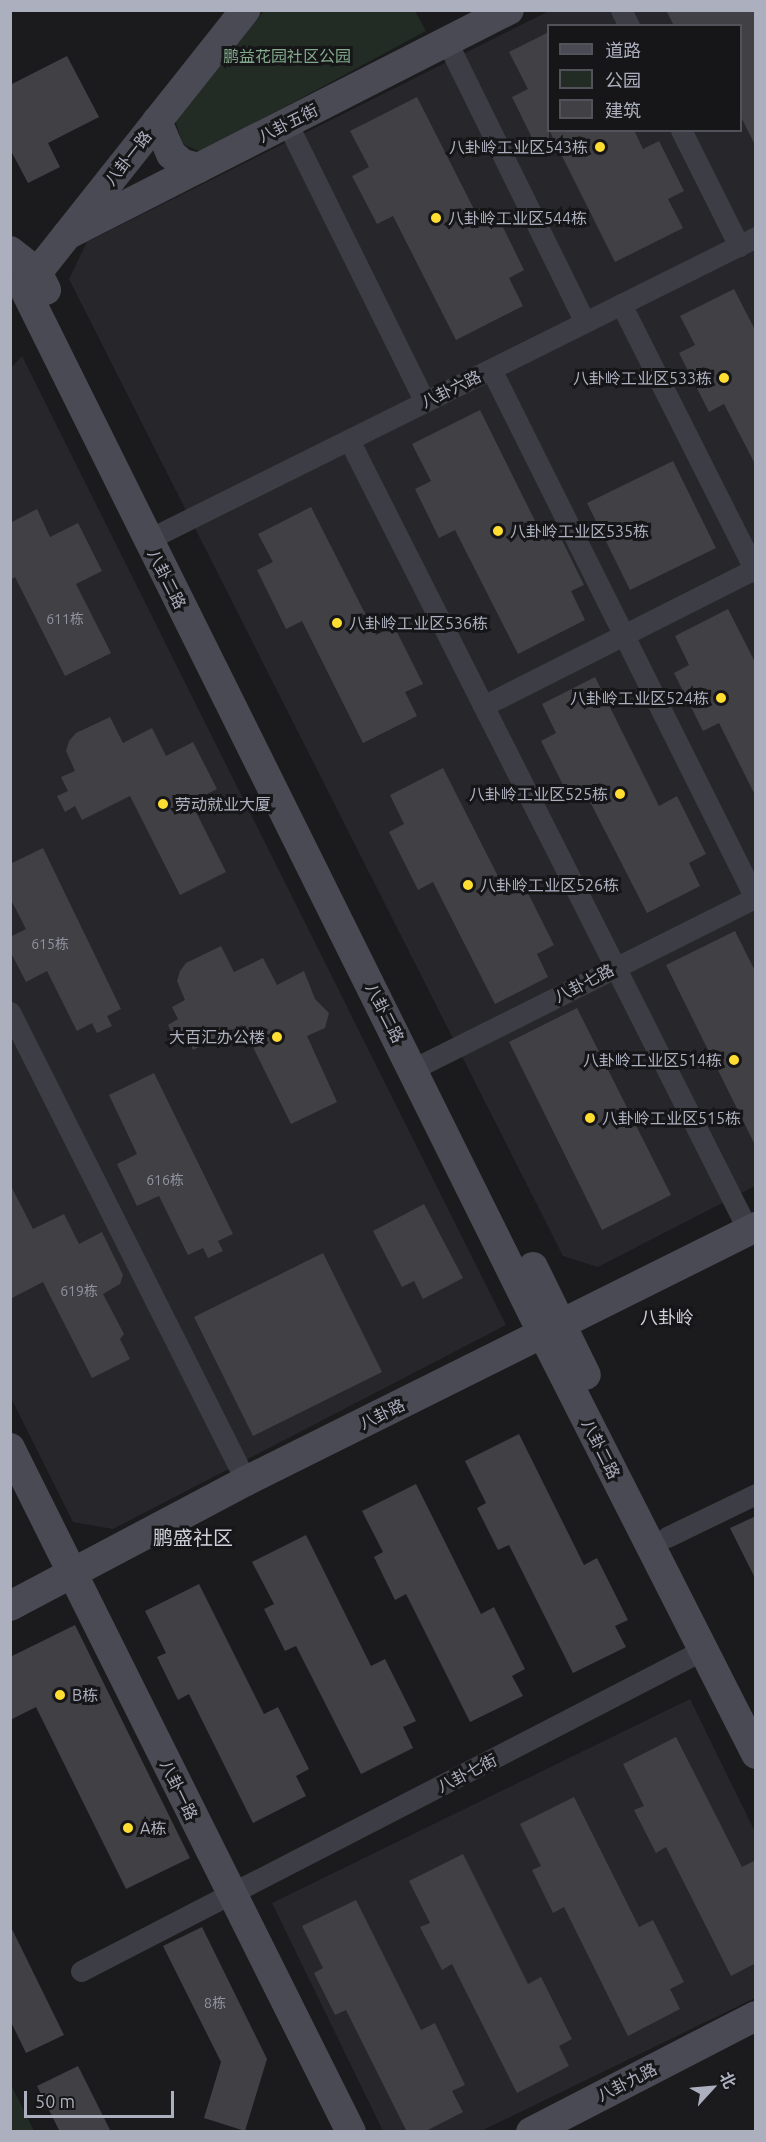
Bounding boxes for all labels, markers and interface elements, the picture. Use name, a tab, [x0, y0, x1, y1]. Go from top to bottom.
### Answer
legend	[547, 24, 742, 132]
text: 道路	[605, 40, 641, 60]
park label: 鹏益花园社区公园	[223, 46, 351, 66]
text: 公园	[605, 70, 641, 90]
street label: 八卦五街	[255, 100, 321, 146]
text: 建筑	[605, 100, 641, 120]
street label: 八卦一路	[101, 127, 155, 189]
place label: 八卦岭工业区543栋	[449, 137, 588, 157]
marker: 八卦岭工业区543栋	[593, 140, 607, 154]
place label: 八卦岭工业区544栋	[448, 208, 587, 228]
marker: 八卦岭工业区544栋	[429, 211, 443, 225]
street label: 八卦六路	[418, 366, 484, 412]
place label: 八卦岭工业区533栋	[573, 368, 712, 388]
marker: 八卦岭工业区533栋	[717, 371, 731, 385]
place label: 八卦岭工业区535栋	[510, 521, 649, 541]
marker: 八卦岭工业区535栋	[491, 524, 505, 538]
street label: 八卦二路	[144, 546, 190, 612]
house number: 611栋	[46, 611, 84, 627]
place label: 八卦岭工业区536栋	[349, 613, 488, 633]
marker: 八卦岭工业区536栋	[330, 616, 344, 630]
place label: 八卦岭工业区524栋	[570, 688, 709, 708]
marker: 八卦岭工业区524栋	[714, 691, 728, 705]
place label: 八卦岭工业区525栋	[469, 784, 608, 804]
marker: 八卦岭工业区525栋	[613, 787, 627, 801]
place label: 劳动就业大厦	[175, 794, 271, 814]
marker: 劳动就业大厦	[156, 797, 170, 811]
place label: 八卦岭工业区526栋	[480, 875, 619, 895]
marker: 八卦岭工业区526栋	[461, 878, 475, 892]
house number: 615栋	[31, 936, 69, 952]
street label: 八卦七路	[551, 960, 617, 1006]
street label: 八卦二路	[362, 980, 408, 1046]
place label: 大百汇办公楼	[169, 1027, 265, 1047]
marker: 大百汇办公楼	[270, 1030, 284, 1044]
place label: 八卦岭工业区514栋	[583, 1050, 722, 1070]
marker: 八卦岭工业区514栋	[727, 1053, 741, 1067]
place label: 八卦岭工业区515栋	[602, 1108, 741, 1128]
marker: 八卦岭工业区515栋	[583, 1111, 597, 1125]
house number: 616栋	[146, 1172, 184, 1188]
house number: 619栋	[60, 1283, 98, 1299]
district label: 八卦岭	[640, 1306, 694, 1328]
street label: 八卦路	[356, 1395, 408, 1433]
street label: 八卦二路	[578, 1416, 624, 1482]
district label: 鹏盛社区	[153, 1525, 233, 1549]
place label: B栋	[72, 1685, 98, 1705]
marker: B栋	[53, 1688, 67, 1702]
street label: 八卦七街	[434, 1750, 500, 1796]
street label: 八卦一路	[156, 1757, 202, 1823]
place label: A栋	[140, 1818, 166, 1838]
marker: A栋	[121, 1821, 135, 1835]
house number: 8栋	[204, 1995, 226, 2011]
north arrow	[682, 2058, 742, 2118]
street label: 八卦九路	[594, 2059, 660, 2105]
text: 北	[717, 2069, 740, 2091]
scale bar	[27, 2079, 177, 2117]
text: 50 m	[35, 2091, 75, 2111]

